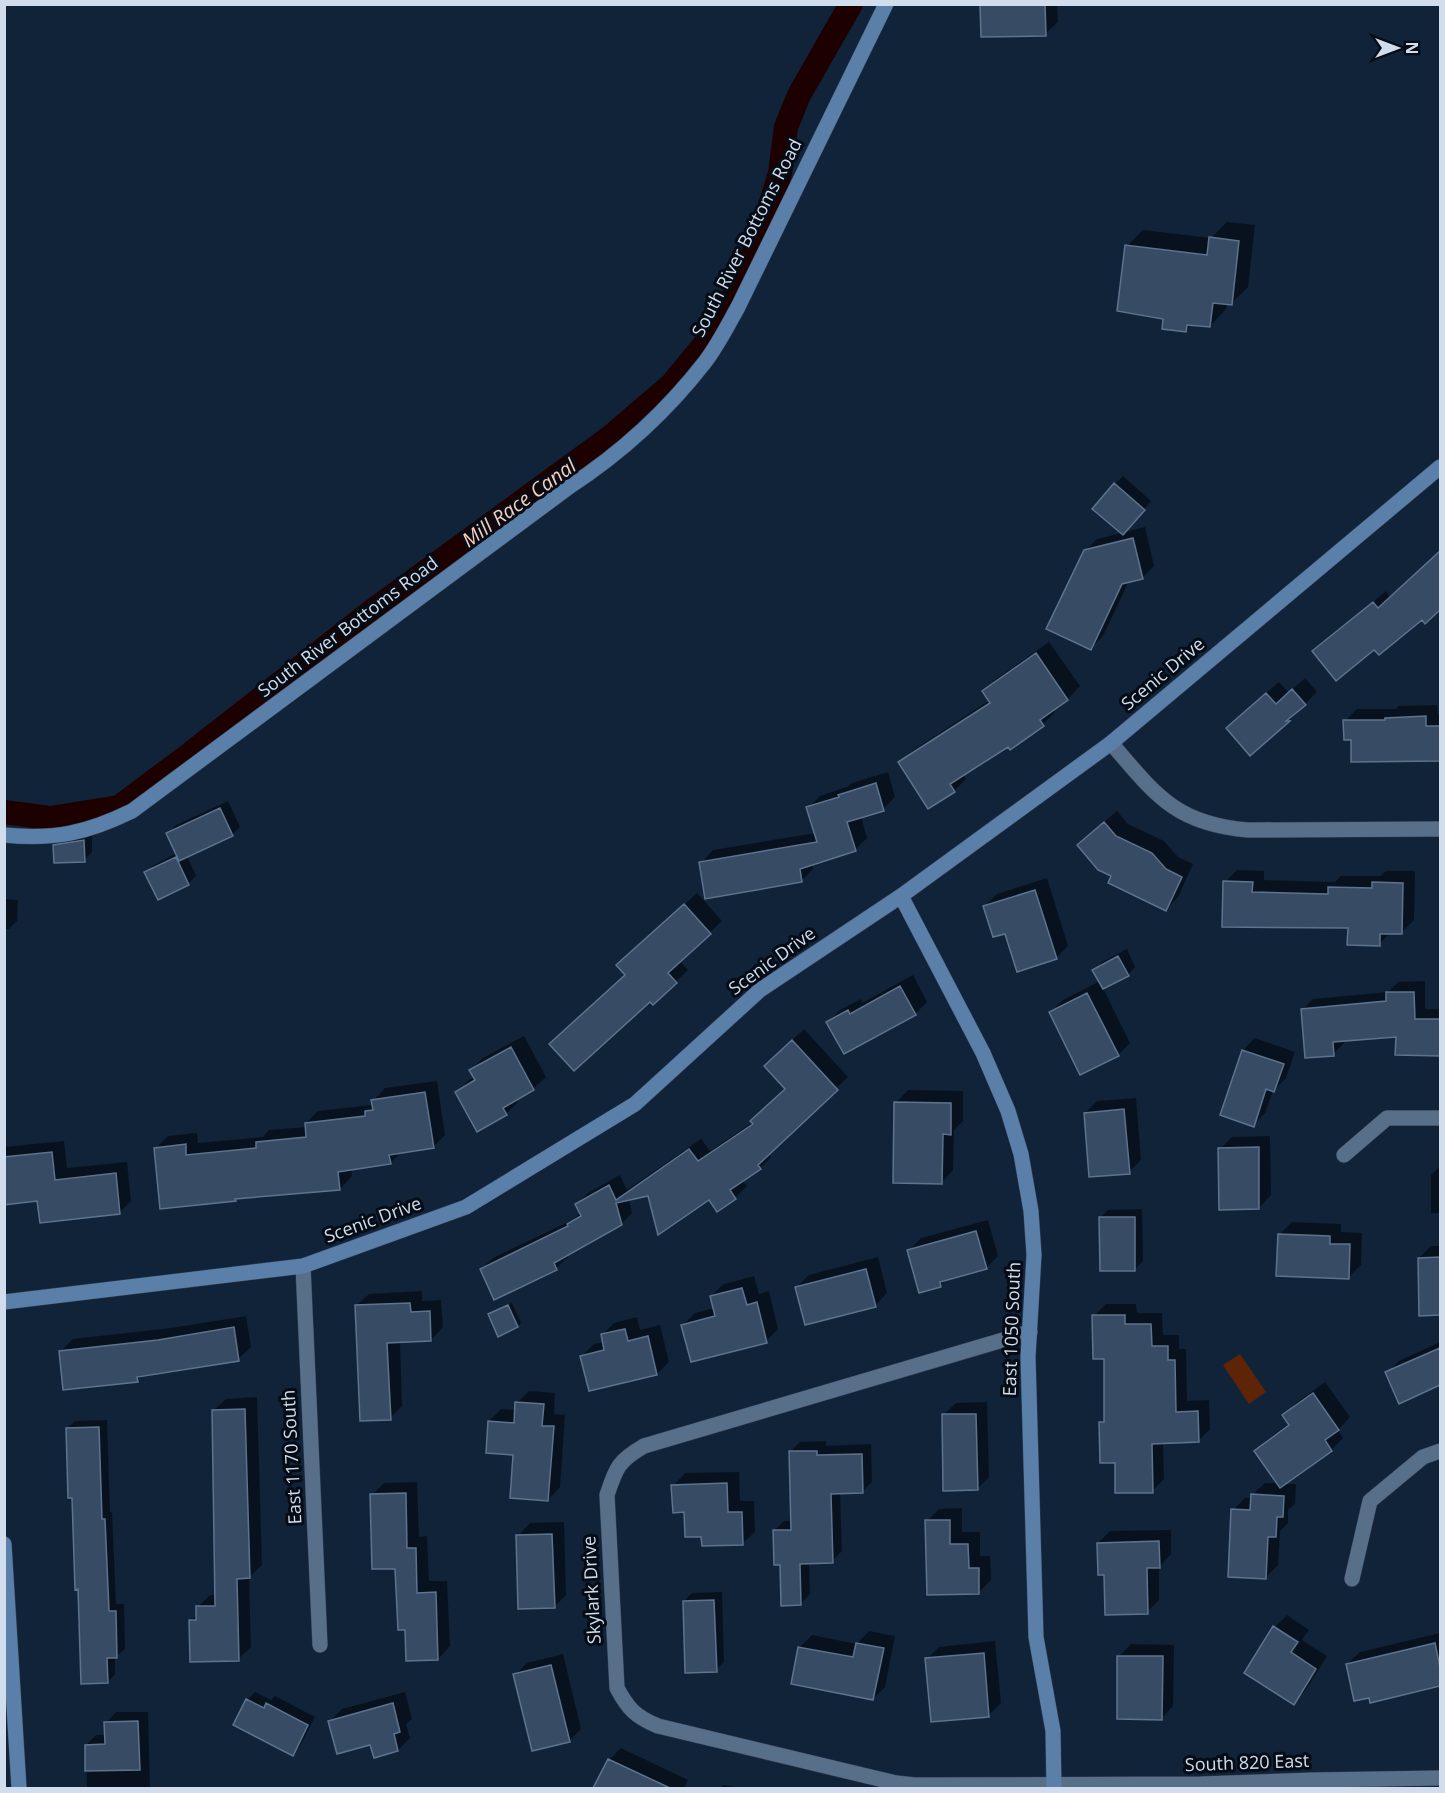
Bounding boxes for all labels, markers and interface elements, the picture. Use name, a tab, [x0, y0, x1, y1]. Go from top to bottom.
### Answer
north arrow	[1367, 18, 1427, 78]
text: N	[1401, 41, 1423, 55]
street label: South River Bottoms Road	[686, 134, 807, 341]
water label: Mill Race Canal	[456, 451, 582, 553]
street label: South River Bottoms Road	[252, 551, 442, 702]
street label: Scenic Drive	[1116, 631, 1209, 715]
street label: Scenic Drive	[723, 921, 820, 1000]
street label: Scenic Drive	[321, 1190, 424, 1248]
street label: East 1050 South	[997, 1261, 1025, 1397]
street label: East 1170 South	[275, 1389, 307, 1525]
street label: Skylark Drive	[576, 1535, 606, 1645]
street label: South 820 East	[1184, 1748, 1310, 1776]

